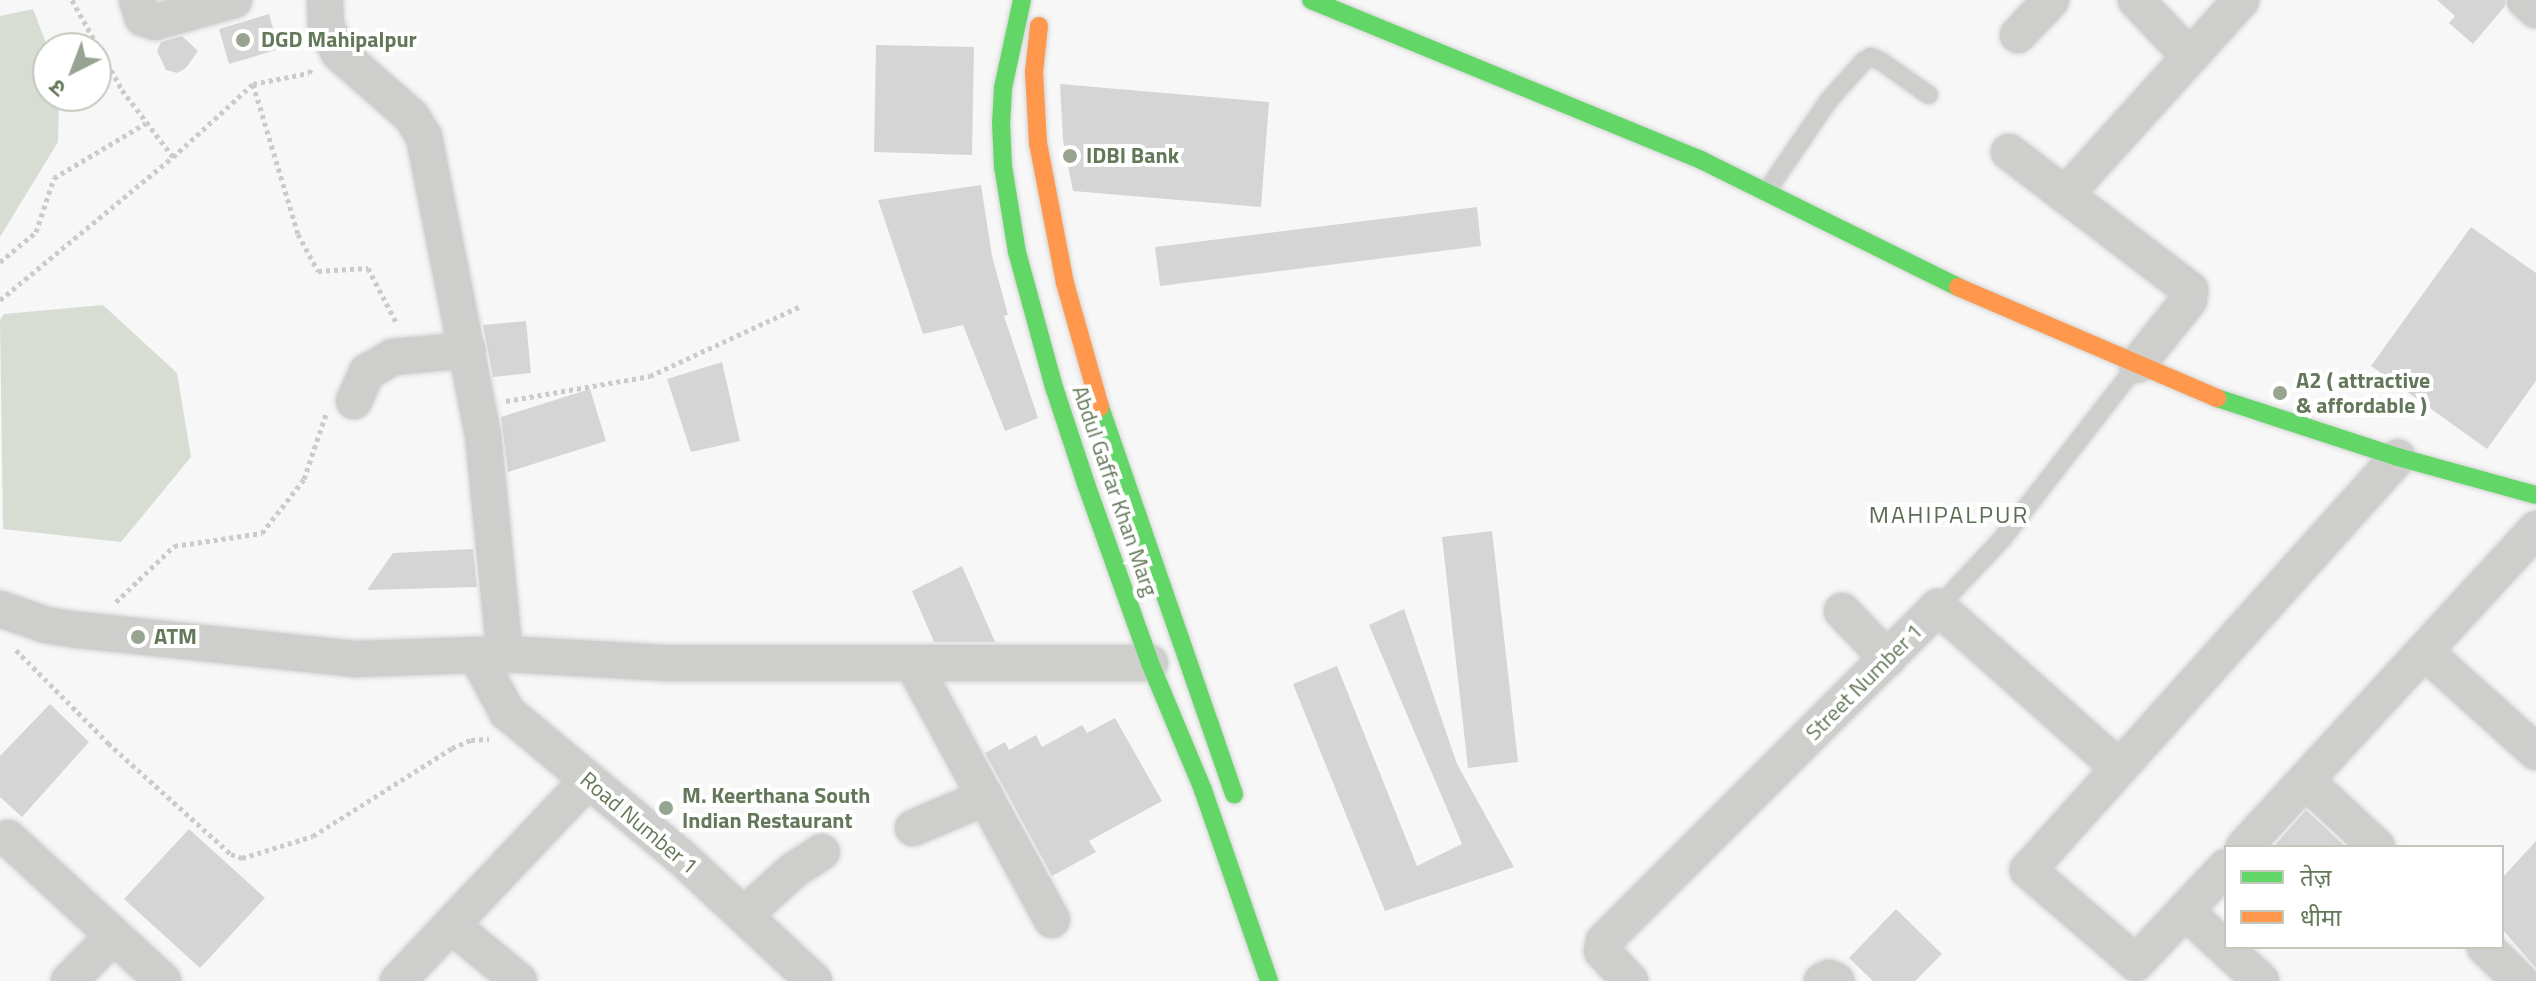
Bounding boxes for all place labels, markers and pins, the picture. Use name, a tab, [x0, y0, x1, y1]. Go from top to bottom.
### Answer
place label: DGD Mahipalpur	[261, 27, 417, 53]
marker: DGD Mahipalpur	[232, 29, 254, 51]
place label: IDBI Bank	[1086, 143, 1179, 169]
marker: IDBI Bank	[1061, 147, 1079, 165]
place label: A2 ( attractive & affordable )	[2296, 367, 2430, 418]
marker: A2 ( attractive & affordable )	[2271, 384, 2289, 402]
place label: ATM	[154, 624, 197, 650]
marker: ATM	[129, 628, 147, 646]
place label: M. Keerthana South Indian Restaurant	[682, 782, 870, 834]
marker: M. Keerthana South Indian Restaurant	[657, 799, 675, 817]

